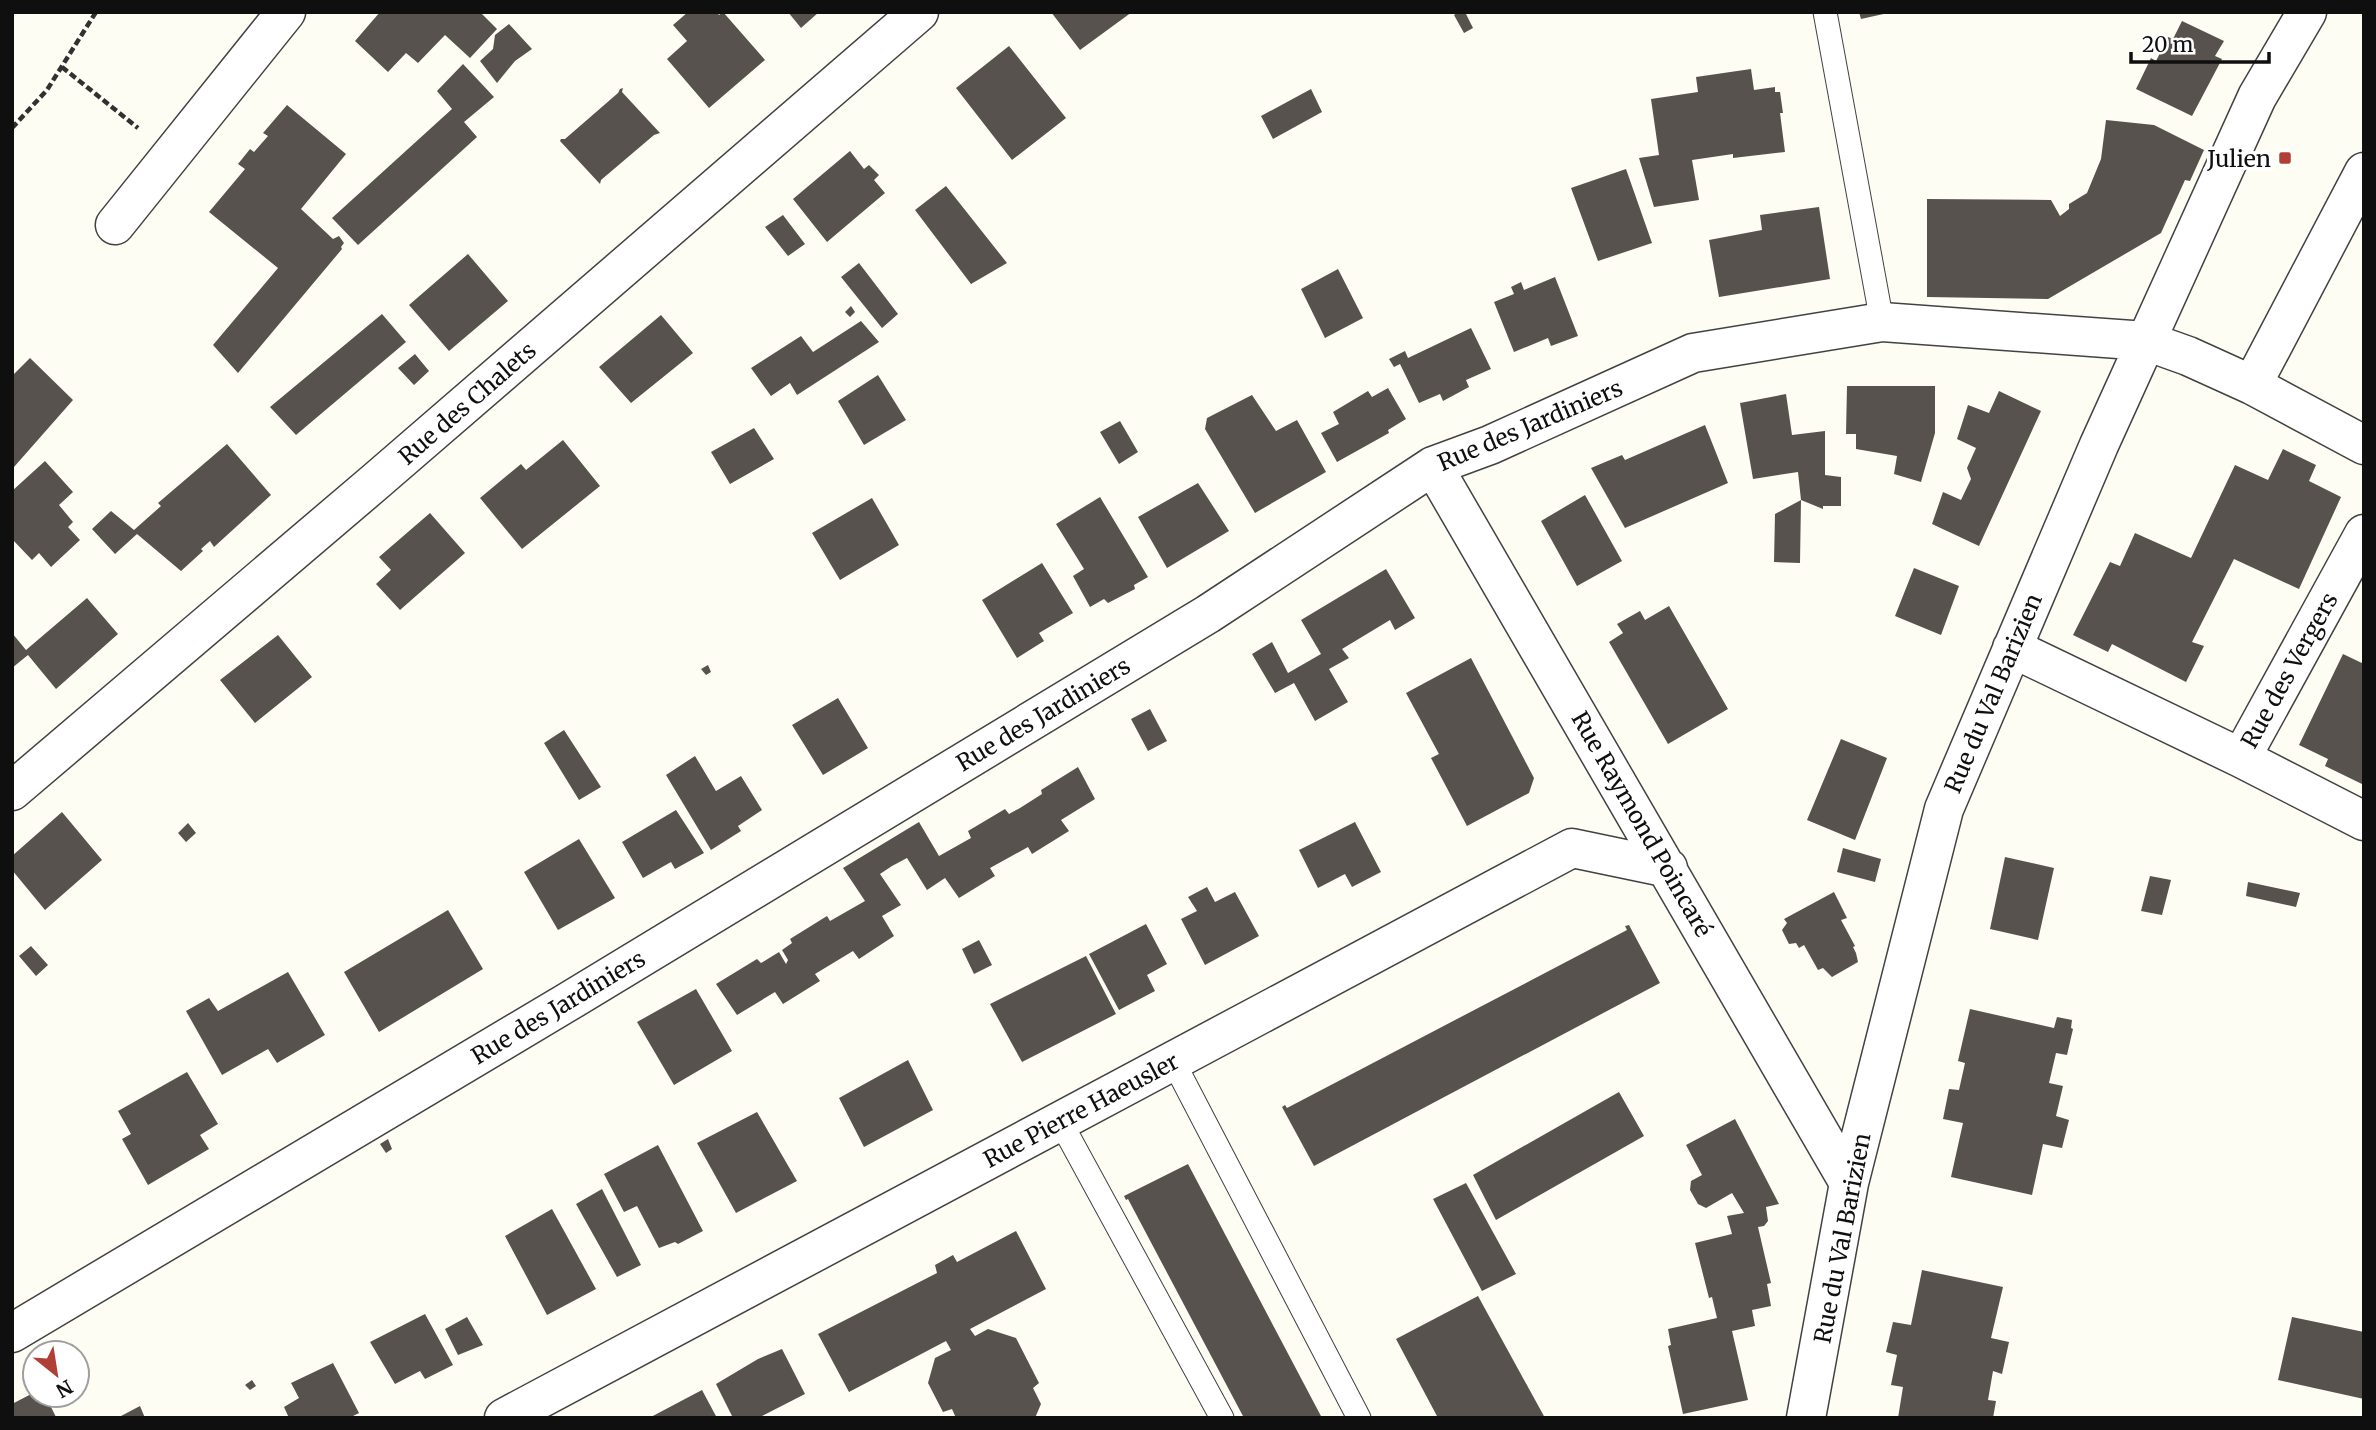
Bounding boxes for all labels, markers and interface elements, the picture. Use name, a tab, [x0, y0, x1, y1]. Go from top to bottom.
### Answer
scale bar	[2131, 21, 2269, 65]
text: 20 m	[2142, 31, 2194, 58]
place label: Julien	[2206, 144, 2271, 173]
marker: Julien	[2277, 150, 2293, 166]
street label: Rue des Chalets	[392, 335, 542, 471]
street label: Rue des Jardiniers	[1433, 373, 1627, 477]
street label: Rue des Vergers	[2234, 587, 2344, 753]
street label: Rue du Val Barizien	[1938, 589, 2048, 797]
street label: Rue des Jardiniers	[951, 651, 1135, 777]
street label: Rue Raymond Poincaré	[1565, 706, 1719, 942]
street label: Rue des Jardiniers	[466, 944, 650, 1070]
street label: Rue Pierre Haeusler	[978, 1046, 1184, 1174]
street label: Rue du Val Barizien	[1807, 1130, 1877, 1346]
north arrow	[21, 1339, 91, 1409]
text: N	[52, 1375, 77, 1403]

